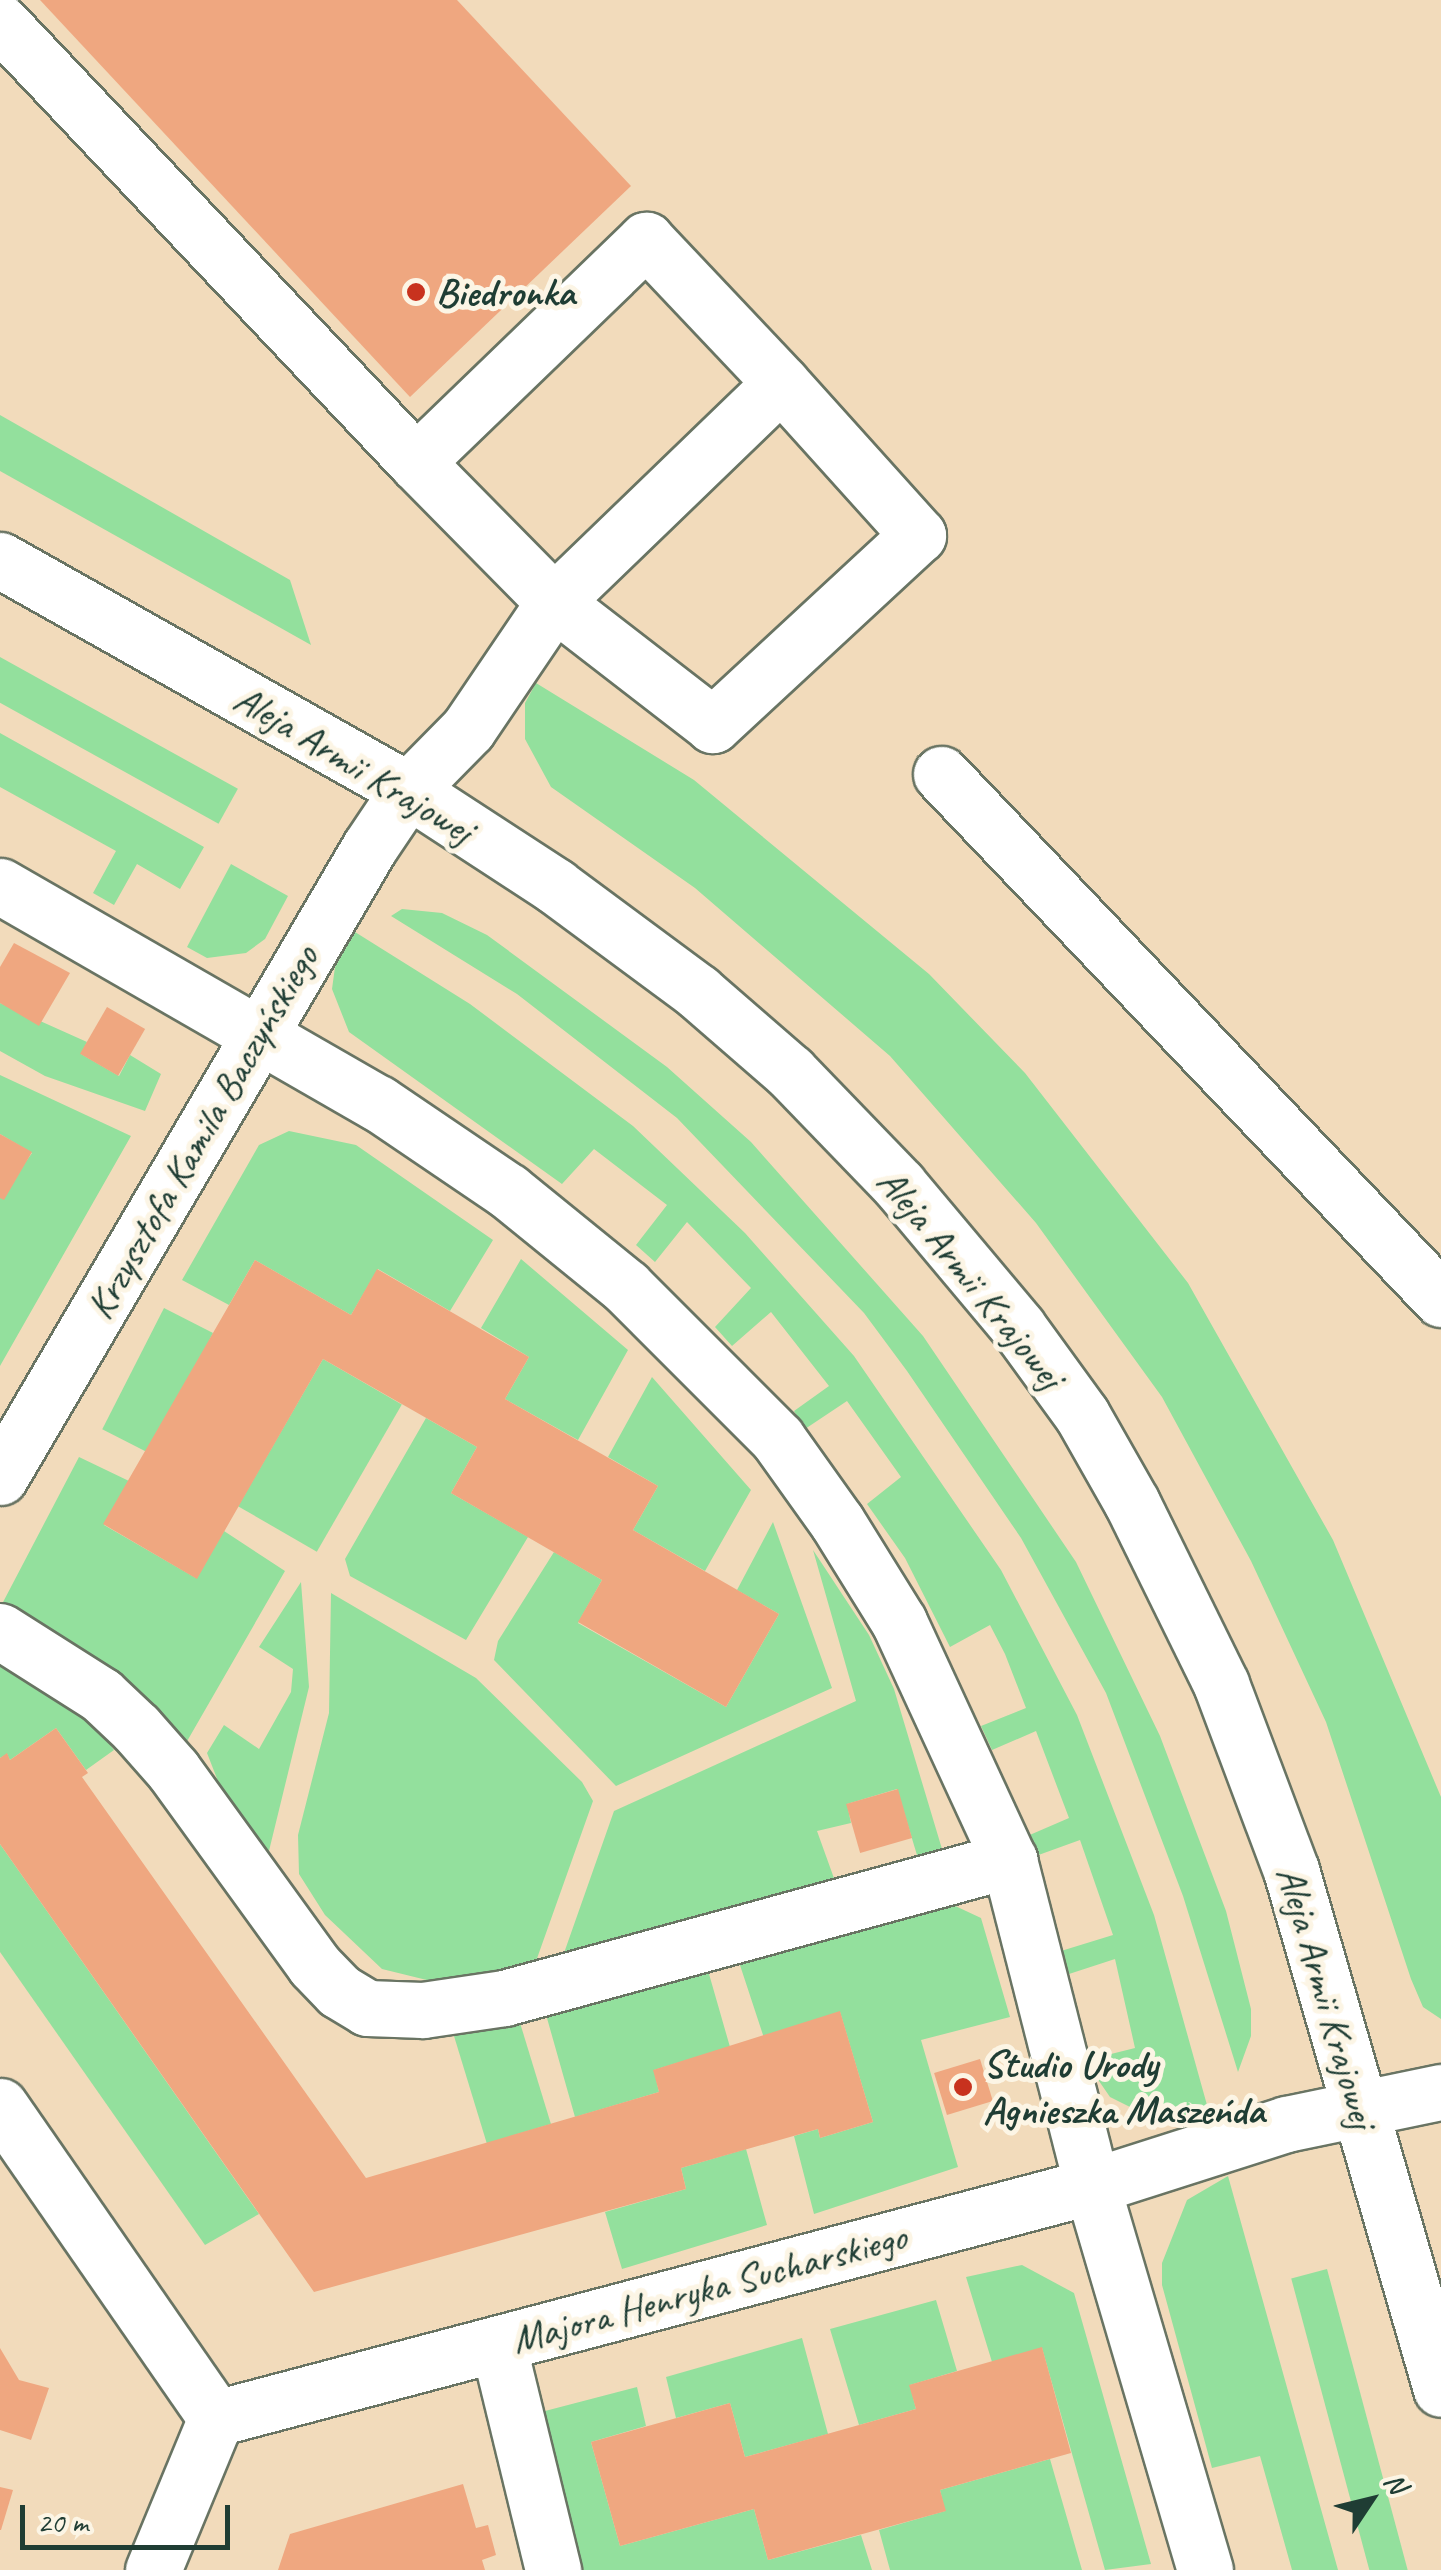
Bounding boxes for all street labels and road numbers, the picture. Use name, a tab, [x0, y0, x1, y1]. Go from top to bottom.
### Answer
street label: Aleja Armii Krajowej	[225, 673, 483, 855]
street label: Krzysztofa Kamila Baczyńskiego	[75, 936, 329, 1328]
street label: Aleja Armii Krajowej	[867, 1157, 1075, 1399]
street label: Aleja Armii Krajowej	[1266, 1859, 1388, 2135]
street label: Majora Henryka Sucharskiego	[508, 2213, 910, 2363]

